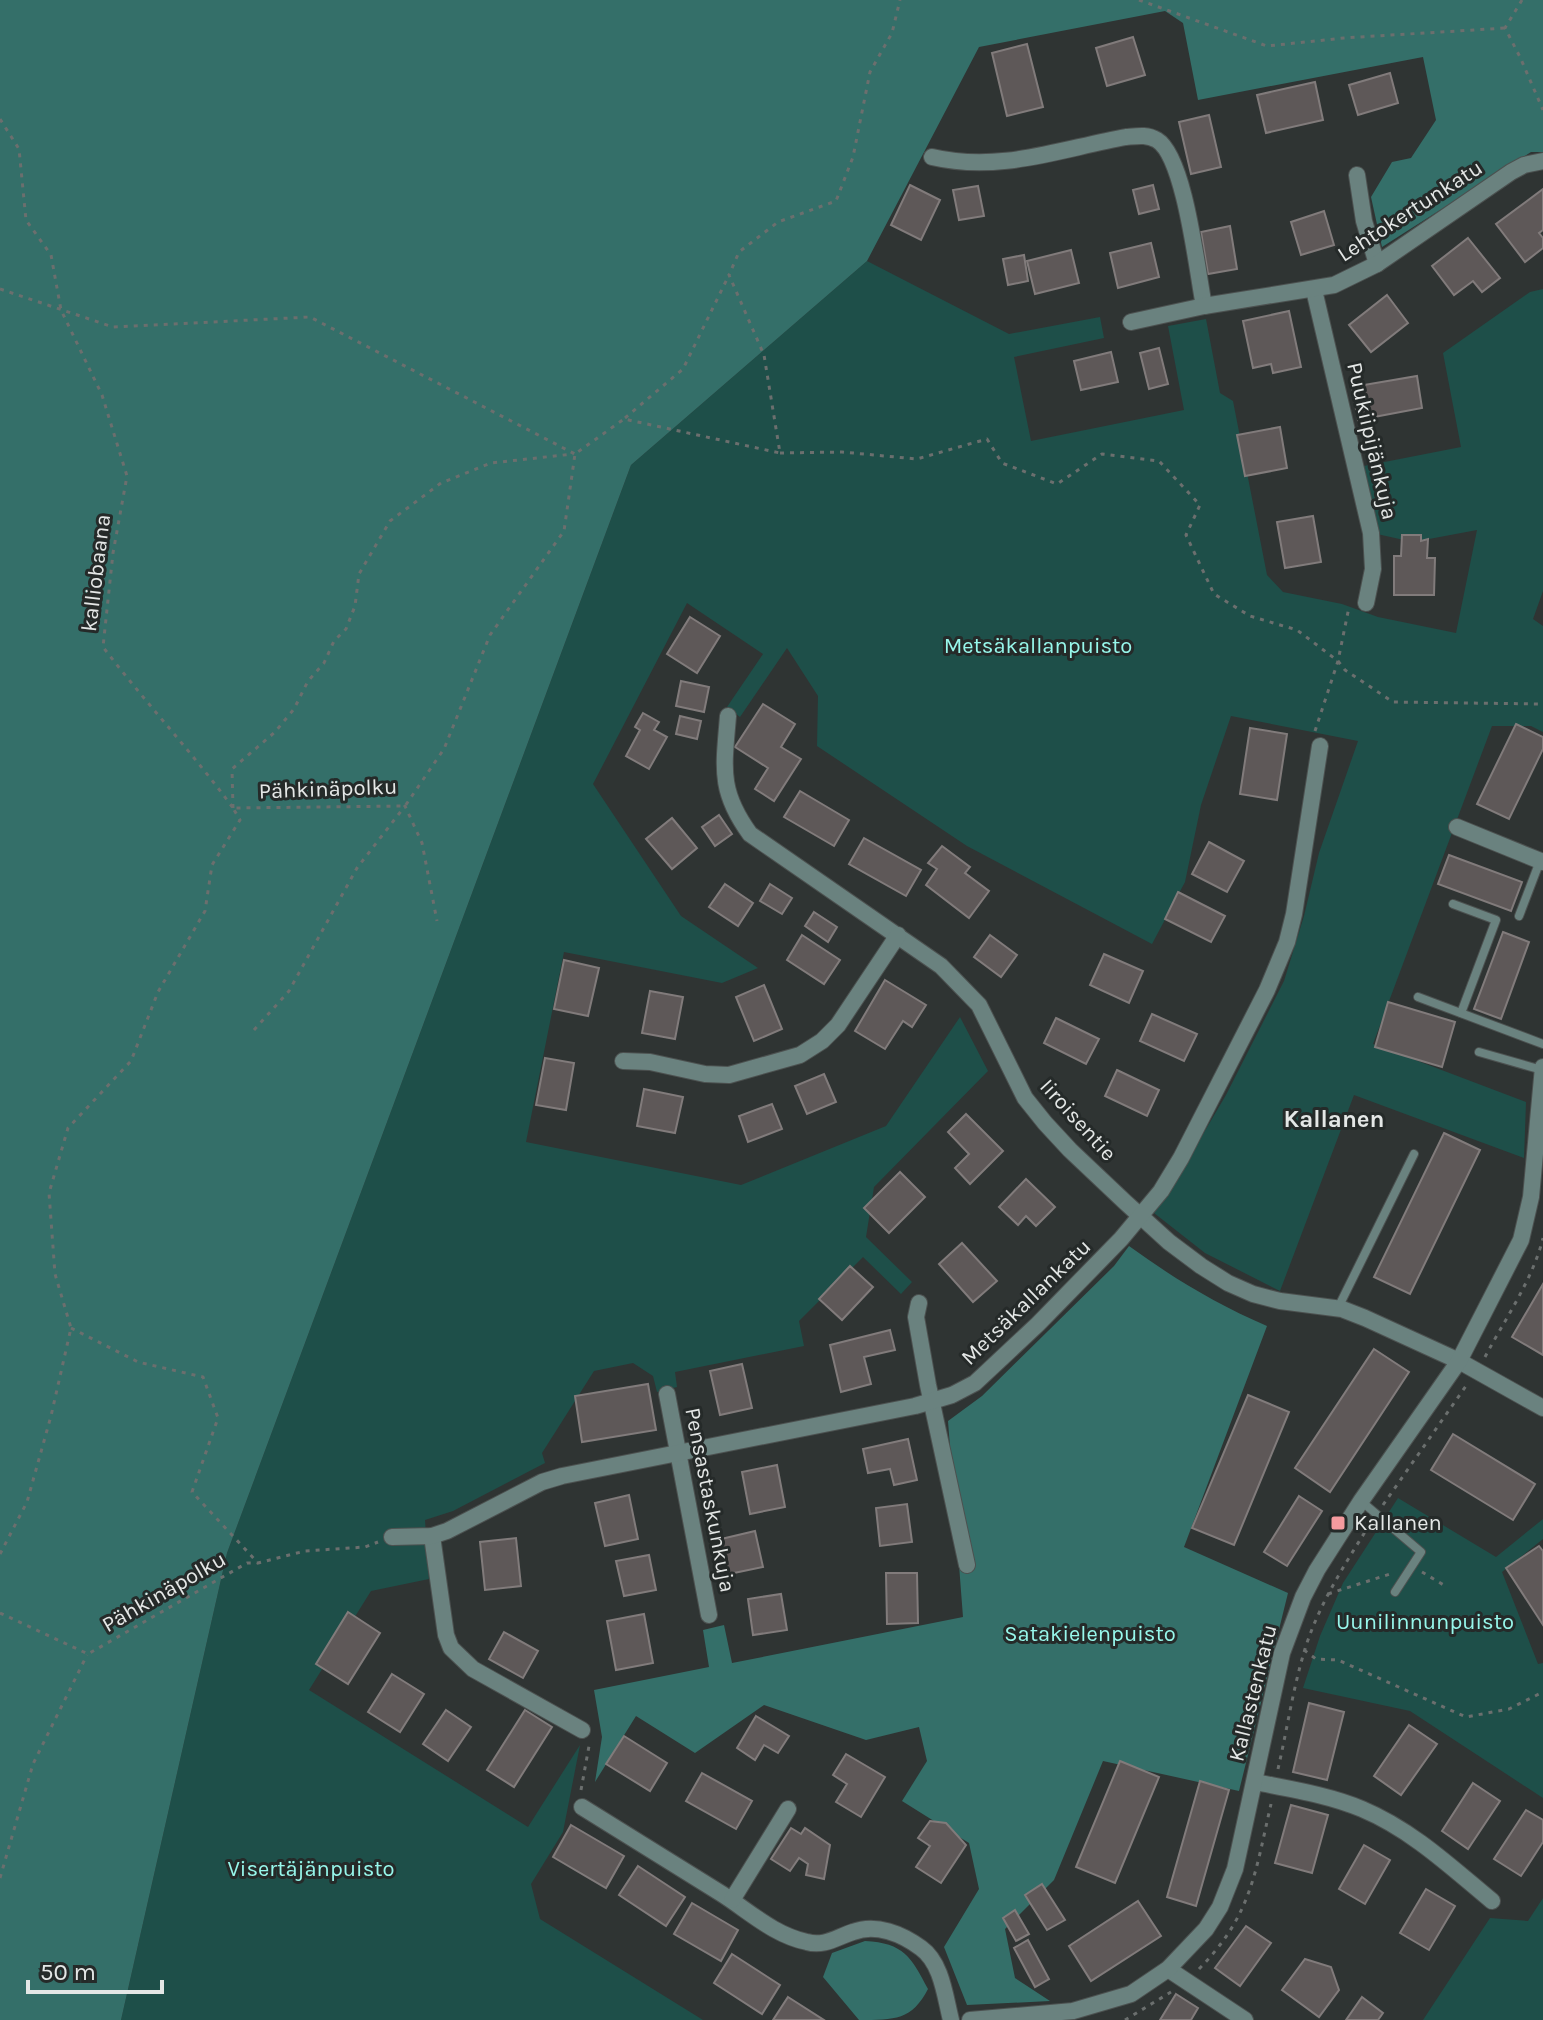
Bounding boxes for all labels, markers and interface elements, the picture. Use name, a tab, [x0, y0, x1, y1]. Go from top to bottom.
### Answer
street label: Lehtokertunkatu	[1333, 154, 1487, 268]
street label: Puukiipijänkuja	[1341, 360, 1403, 522]
street label: kalliobaana	[76, 513, 116, 633]
park label: Metsäkallanpuisto	[944, 633, 1132, 659]
street label: Pähkinäpolku	[258, 774, 398, 804]
street label: Iiroisentie	[1034, 1074, 1122, 1166]
district label: Kallanen	[1283, 1105, 1385, 1133]
street label: Metsäkallankatu	[956, 1234, 1096, 1370]
street label: Pensastaskunkuja	[679, 1405, 741, 1595]
place label: Kallanen	[1354, 1510, 1442, 1536]
marker: Kallanen	[1329, 1514, 1347, 1532]
street label: Pähkinäpolku	[97, 1546, 231, 1638]
park label: Uunilinnunpuisto	[1336, 1609, 1514, 1635]
park label: Satakielenpuisto	[1004, 1621, 1176, 1647]
street label: Kallastenkatu	[1223, 1622, 1283, 1764]
park label: Visertäjänpuisto	[227, 1856, 395, 1882]
scale bar	[28, 1944, 162, 1994]
text: 50 m	[40, 1958, 96, 1986]

